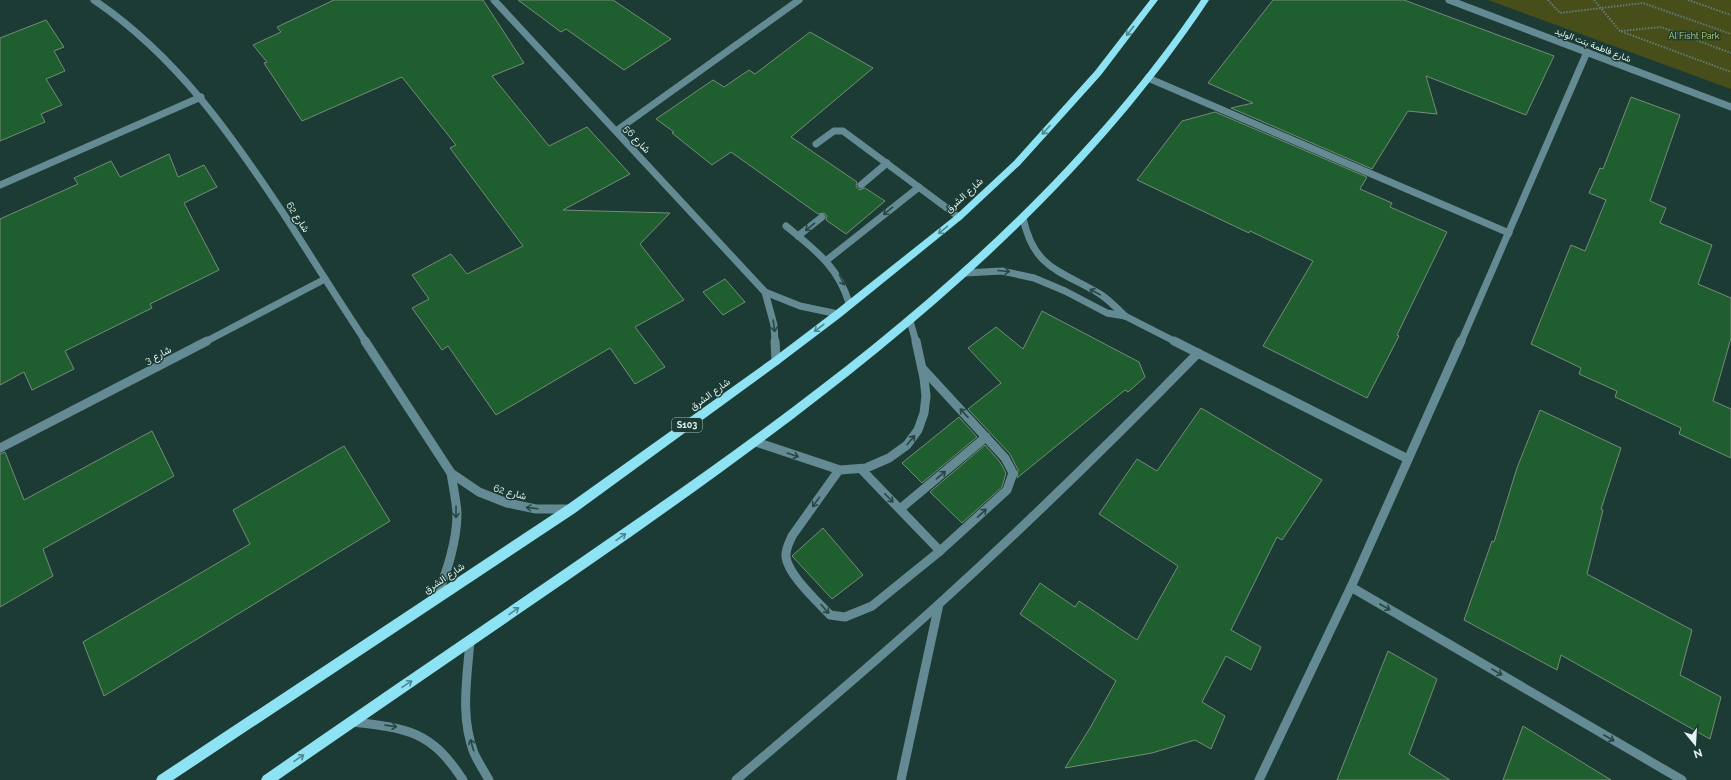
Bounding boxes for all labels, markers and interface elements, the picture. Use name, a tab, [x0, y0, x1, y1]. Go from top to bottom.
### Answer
one-way arrow	[1126, 25, 1134, 36]
street label: شارع فاطمة بنت الوليد	[1553, 26, 1632, 65]
park label: Al Fisht Park	[1668, 31, 1720, 41]
street label: شارع 56	[621, 123, 653, 156]
one-way arrow	[1041, 125, 1051, 135]
street label: شارع الشرق	[943, 175, 986, 215]
street label: شارع 62	[283, 200, 312, 235]
one-way arrow	[883, 207, 894, 216]
one-way arrow	[804, 222, 815, 231]
one-way arrow	[937, 226, 948, 234]
one-way arrow	[997, 267, 1010, 274]
one-way arrow	[838, 274, 846, 286]
one-way arrow	[1089, 288, 1101, 295]
one-way arrow	[770, 319, 778, 332]
one-way arrow	[813, 324, 824, 332]
street label: شارع 3	[143, 344, 174, 367]
street label: شارع الشرق	[688, 376, 733, 413]
one-way arrow	[959, 408, 969, 418]
road number: S103	[672, 418, 702, 432]
one-way arrow	[906, 434, 915, 445]
one-way arrow	[786, 451, 798, 459]
one-way arrow	[936, 471, 946, 480]
street label: شارع 62	[492, 482, 528, 503]
one-way arrow	[884, 493, 894, 503]
one-way arrow	[812, 496, 820, 507]
one-way arrow	[526, 504, 539, 512]
one-way arrow	[452, 505, 460, 518]
one-way arrow	[977, 509, 987, 518]
one-way arrow	[615, 533, 626, 541]
street label: شارع الشرق	[422, 560, 467, 596]
one-way arrow	[1378, 603, 1390, 611]
one-way arrow	[820, 604, 830, 614]
one-way arrow	[508, 607, 519, 615]
one-way arrow	[1491, 669, 1503, 677]
one-way arrow	[401, 680, 412, 688]
one-way arrow	[384, 722, 397, 730]
north arrow	[1675, 724, 1715, 764]
one-way arrow	[1603, 734, 1615, 742]
one-way arrow	[468, 739, 475, 752]
text: N	[1692, 746, 1704, 761]
one-way arrow	[294, 754, 305, 762]

